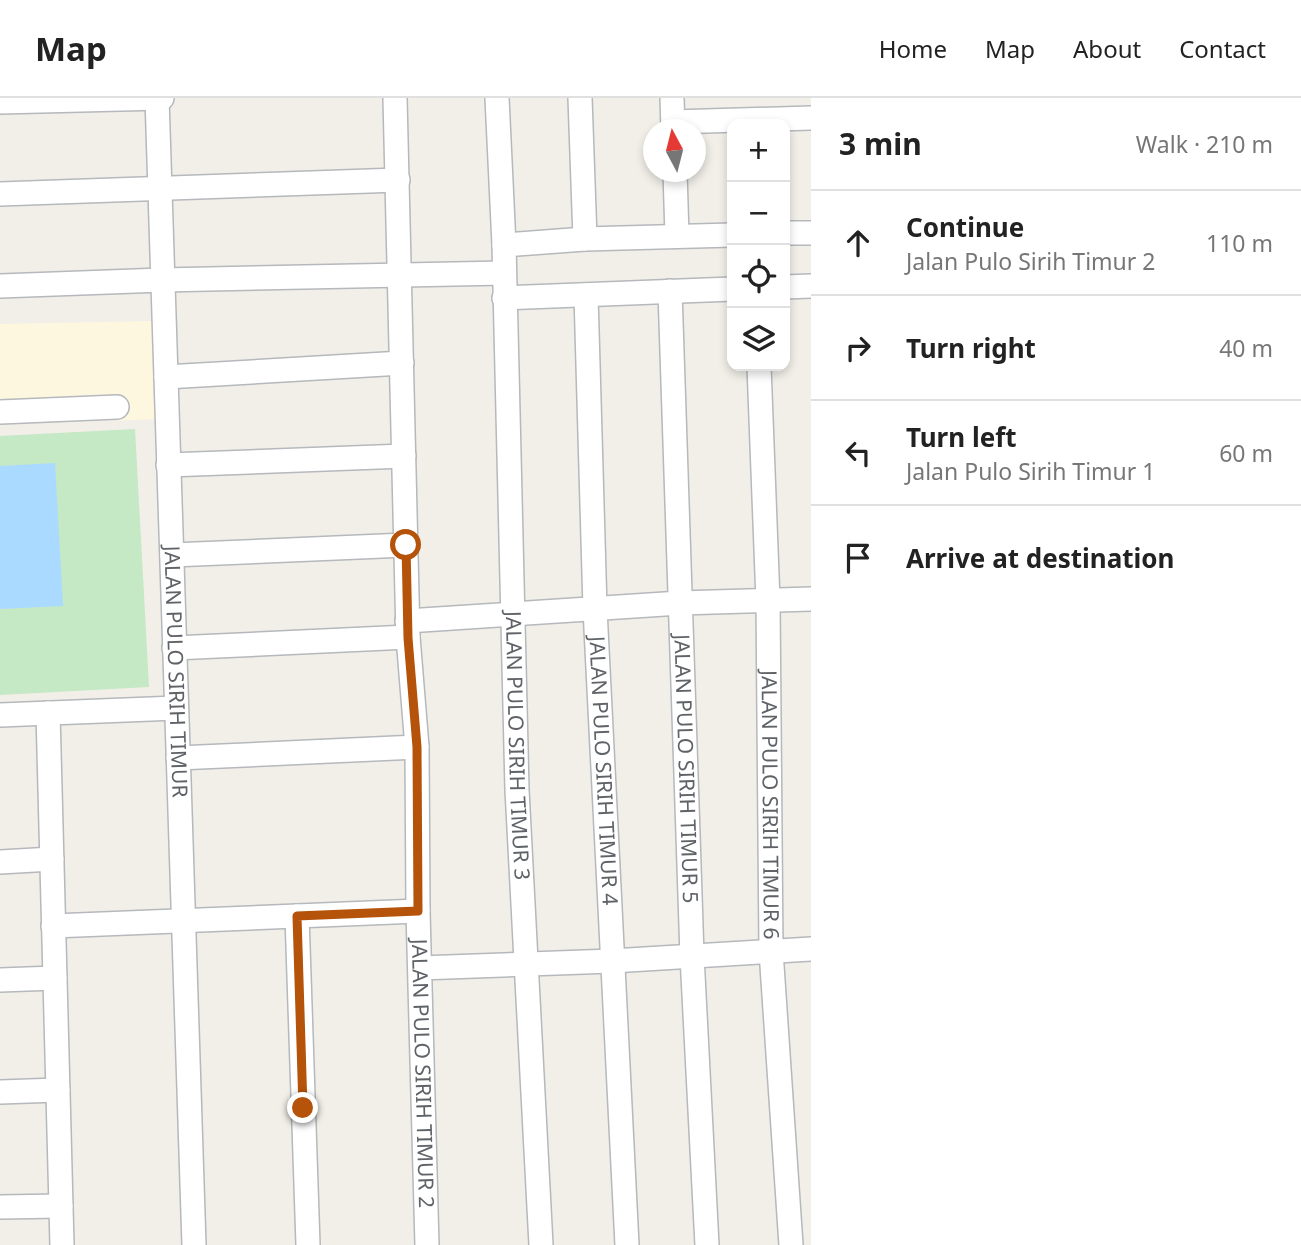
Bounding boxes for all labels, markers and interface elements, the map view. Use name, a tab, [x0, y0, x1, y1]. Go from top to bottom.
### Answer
text: Map	[35, 26, 107, 71]
text: Home	[879, 32, 947, 65]
text: Map	[985, 32, 1035, 65]
text: About	[1073, 32, 1141, 65]
text: Contact	[1179, 32, 1266, 65]
north arrow	[643, 119, 706, 182]
map controls	[727, 119, 790, 371]
button: +	[727, 119, 790, 182]
text: 3 min	[839, 123, 922, 164]
text: Walk · 210 m	[1136, 128, 1273, 160]
button: −	[727, 182, 790, 245]
text: Continue	[906, 209, 1024, 245]
icon: ahead	[839, 224, 877, 262]
text: 110 m	[1206, 227, 1273, 259]
button: locate	[727, 245, 790, 308]
text: Jalan Pulo Sirih Timur 2	[906, 245, 1155, 277]
button: layers	[727, 308, 790, 371]
icon: right	[839, 329, 877, 367]
text: Turn right	[906, 330, 1036, 366]
text: 40 m	[1219, 332, 1273, 364]
text: Turn left	[906, 419, 1017, 455]
icon: left	[839, 434, 877, 472]
text: 60 m	[1219, 437, 1273, 469]
text: Jalan Pulo Sirih Timur 1	[906, 455, 1155, 487]
route start	[390, 529, 421, 560]
icon: arrive	[839, 539, 877, 577]
text: Arrive at destination	[906, 540, 1175, 576]
street label: JALAN PULO SIRIH TIMUR	[158, 543, 195, 798]
street label: JALAN PULO SIRIH TIMUR 3	[500, 609, 537, 881]
street label: JALAN PULO SIRIH TIMUR 5	[668, 632, 705, 904]
street label: JALAN PULO SIRIH TIMUR 4	[583, 633, 625, 906]
street label: JALAN PULO SIRIH TIMUR 6	[756, 668, 786, 940]
street label: JALAN PULO SIRIH TIMUR 2	[406, 936, 441, 1208]
route end	[287, 1092, 318, 1123]

